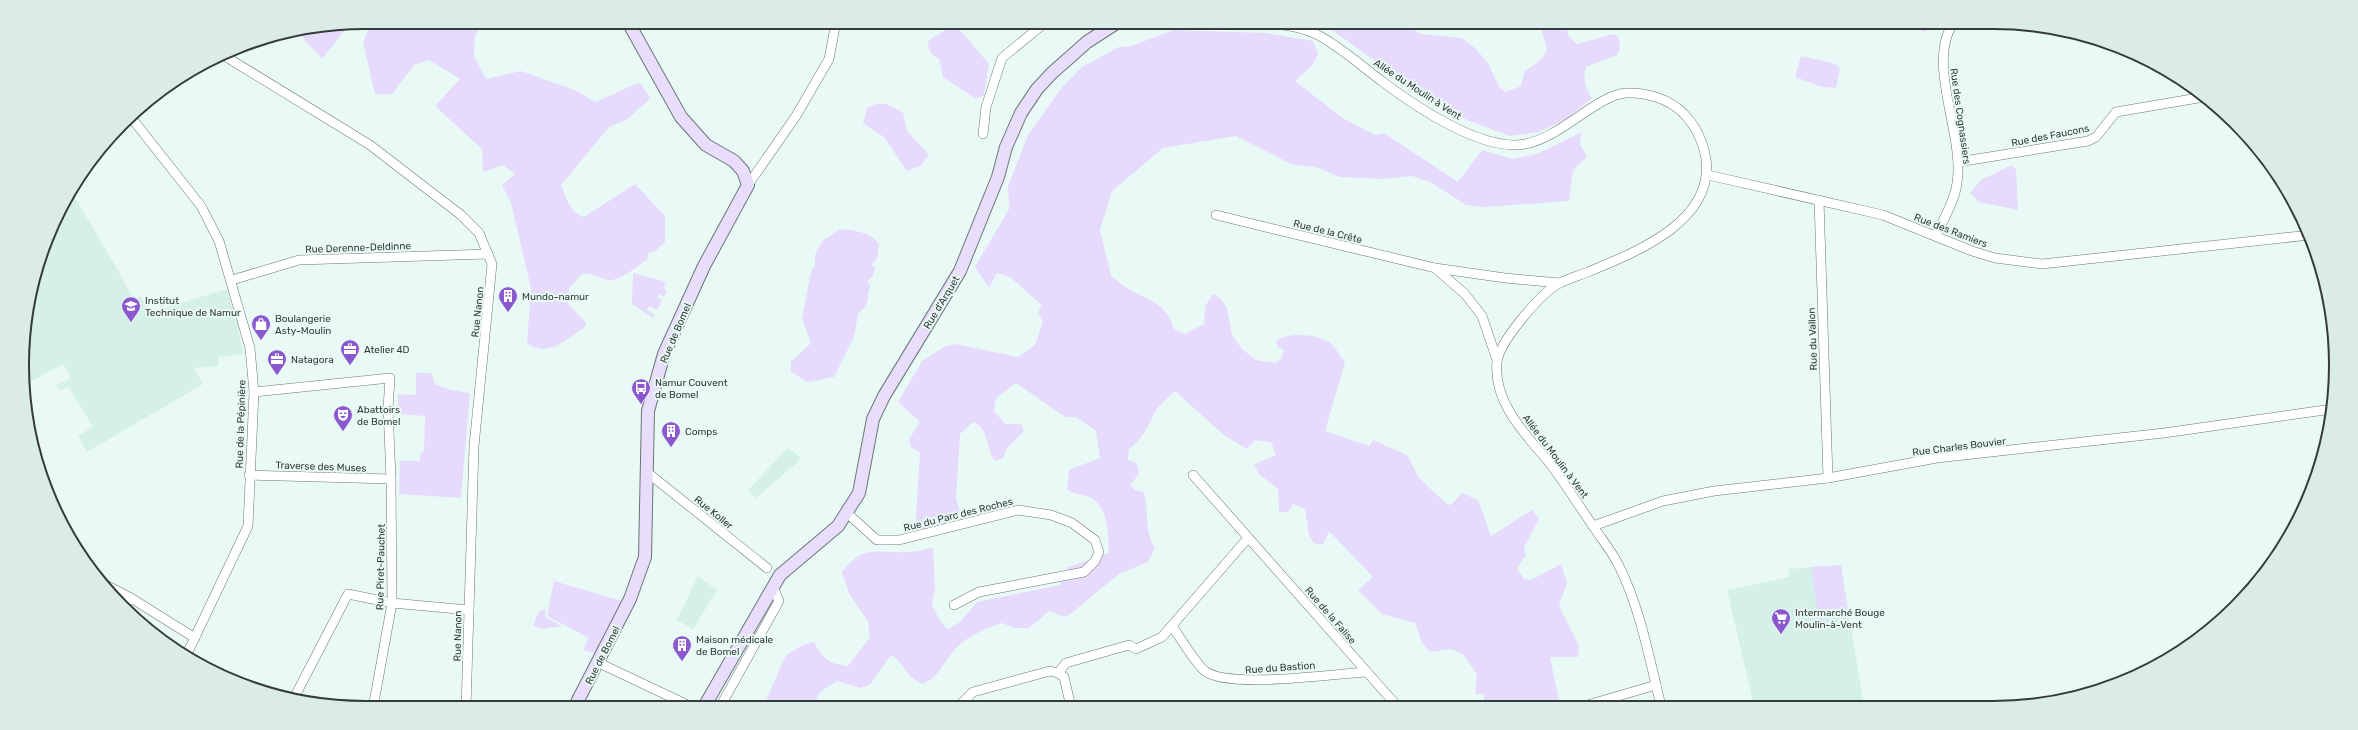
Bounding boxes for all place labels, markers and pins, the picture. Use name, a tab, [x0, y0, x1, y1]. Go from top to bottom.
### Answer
building icon: Mundo-namur	[497, 285, 519, 313]
place label: Mundo-namur	[522, 291, 589, 303]
school or university icon: Institut Technique de Namur	[120, 295, 142, 323]
place label: Institut Technique de Namur	[145, 295, 241, 319]
shop icon: Boulangerie Asty-Moulin	[250, 313, 272, 341]
place label: Boulangerie Asty-Moulin	[275, 313, 331, 337]
office icon: Atelier 4D	[339, 338, 361, 366]
place label: Atelier 4D	[364, 344, 410, 356]
office icon: Natagora	[266, 348, 288, 376]
place label: Natagora	[291, 354, 334, 366]
bus stop icon: Namur Couvent de Bomel	[630, 377, 652, 405]
place label: Namur Couvent de Bomel	[655, 377, 728, 401]
theatre icon: Abattoirs de Bomel	[332, 404, 354, 432]
place label: Abattoirs de Bomel	[357, 404, 400, 428]
building icon: Comps	[660, 420, 682, 448]
place label: Comps	[685, 426, 717, 438]
supermarket icon: Intermarché Bouge Moulin-à-Vent	[1770, 607, 1792, 635]
place label: Intermarché Bouge Moulin-à-Vent	[1795, 607, 1885, 631]
building icon: Maison médicale de Bomel	[671, 634, 693, 662]
place label: Maison médicale de Bomel	[696, 634, 774, 658]

